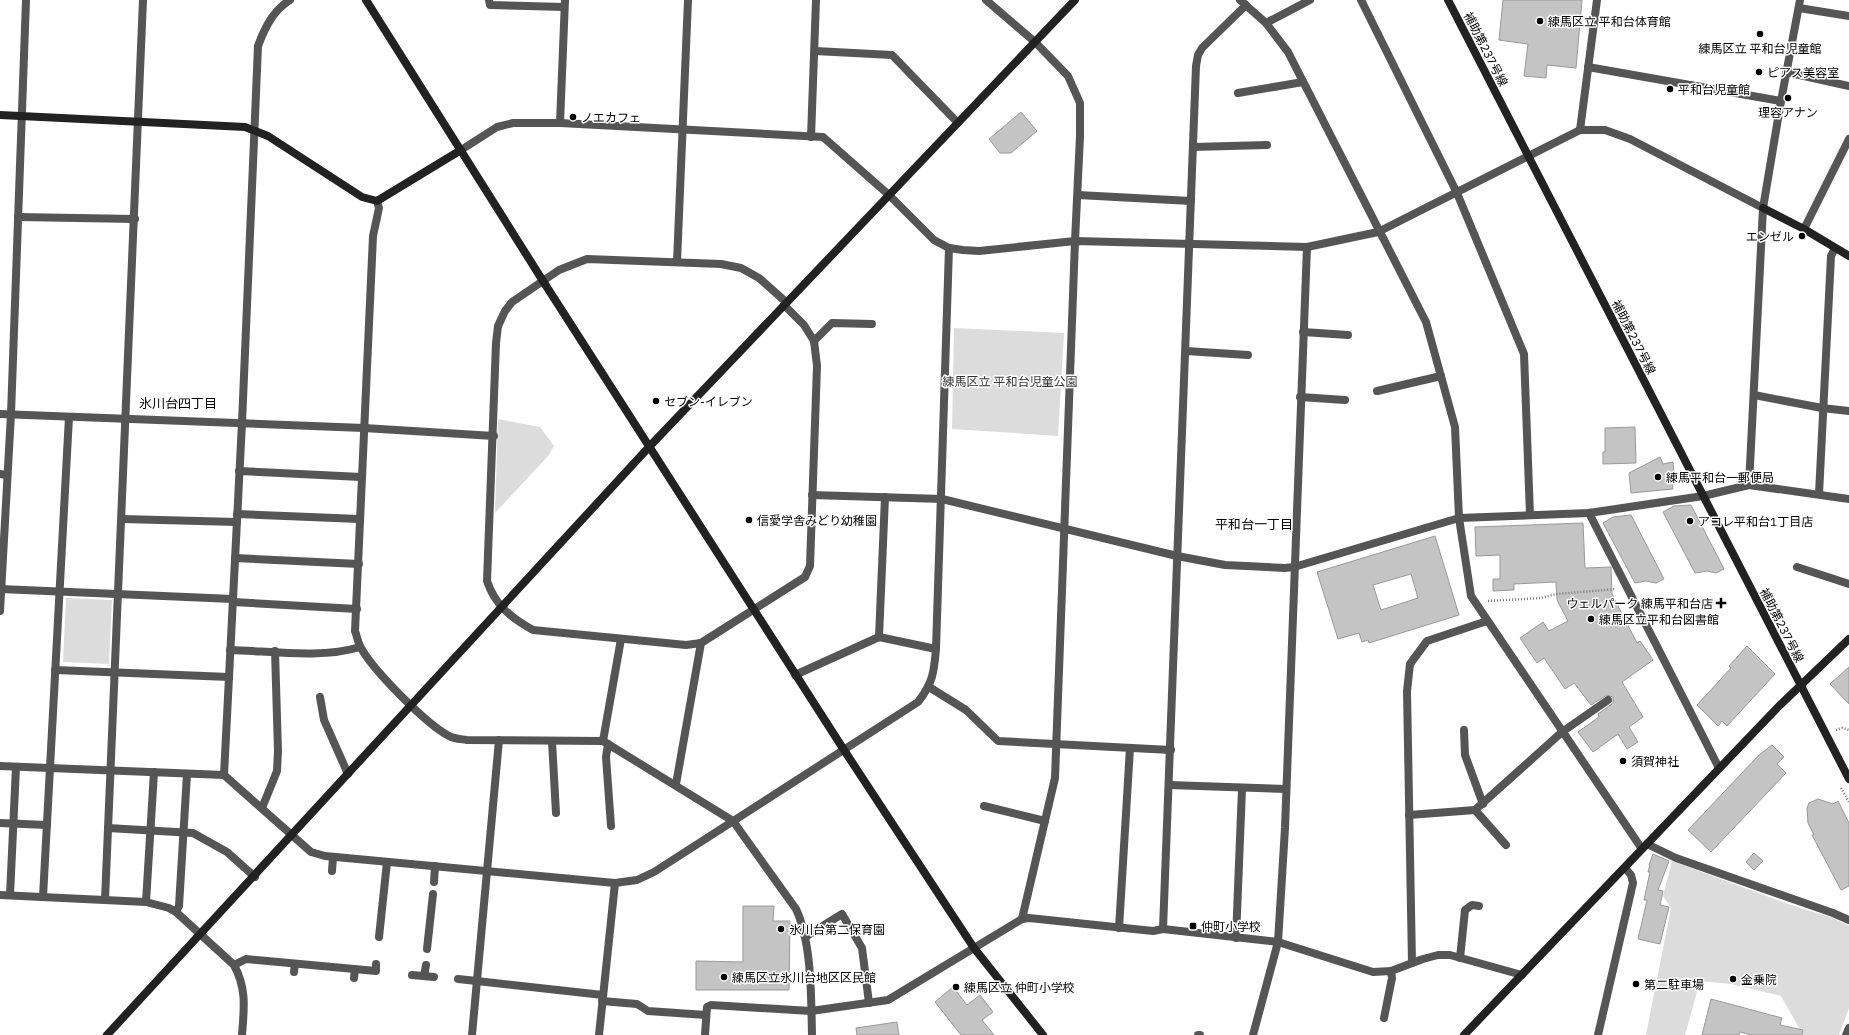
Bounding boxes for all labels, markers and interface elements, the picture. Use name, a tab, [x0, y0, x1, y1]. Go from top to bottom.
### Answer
street label: 補助第237号線	[1461, 9, 1511, 89]
place label: 練馬区立 平和台体育館	[1548, 14, 1671, 29]
marker: 練馬区立 平和台体育館	[1535, 16, 1545, 26]
marker: 練馬区立 平和台児童館	[1755, 29, 1765, 39]
place label: 練馬区立 平和台児童館	[1699, 41, 1821, 56]
place label: ピアス美容室	[1767, 65, 1839, 80]
marker: ピアス美容室	[1754, 67, 1764, 77]
place label: 平和台児童館	[1678, 82, 1750, 97]
marker: 平和台児童館	[1665, 84, 1675, 94]
marker: 理容アナン	[1783, 93, 1793, 103]
place label: 理容アナン	[1758, 105, 1818, 120]
place label: ノエカフェ	[581, 110, 641, 125]
marker: ノエカフェ	[568, 112, 578, 122]
place label: エンゼル	[1746, 229, 1794, 244]
marker: エンゼル	[1797, 231, 1807, 241]
street label: 補助第237号線	[1609, 297, 1659, 377]
park label: 練馬区立 平和台児童公園	[943, 374, 1077, 389]
place label: セブン-イレブン	[664, 394, 753, 409]
district label: 氷川台四丁目	[139, 395, 217, 412]
marker: セブン-イレブン	[651, 396, 661, 406]
place label: 練馬平和台一郵便局	[1666, 470, 1774, 485]
marker: 練馬平和台一郵便局	[1653, 472, 1663, 482]
place label: 信愛学舎みどり幼稚園	[757, 513, 877, 528]
place label: アコレ平和台1丁目店	[1698, 514, 1813, 529]
marker: 信愛学舎みどり幼稚園	[744, 515, 754, 525]
district label: 平和台一丁目	[1215, 516, 1293, 533]
marker: アコレ平和台1丁目店	[1685, 516, 1695, 526]
street label: 補助第237号線	[1757, 585, 1807, 665]
place label: ウェルパーク 練馬平和台店	[1566, 596, 1713, 611]
marker: ウェルパーク 練馬平和台店	[1716, 598, 1726, 608]
place label: 練馬区立平和台図書館	[1599, 612, 1719, 627]
marker: 練馬区立平和台図書館	[1586, 614, 1596, 624]
place label: 須賀神社	[1631, 754, 1679, 769]
marker: 須賀神社	[1618, 756, 1628, 766]
place label: 仲町小学校	[1201, 919, 1261, 934]
marker: 仲町小学校	[1188, 921, 1198, 931]
place label: 氷川台第二保育園	[789, 922, 885, 937]
marker: 氷川台第二保育園	[776, 924, 786, 934]
place label: 練馬区立氷川台地区区民館	[732, 970, 876, 985]
marker: 練馬区立氷川台地区区民館	[719, 972, 729, 982]
place label: 金乗院	[1741, 972, 1777, 987]
marker: 金乗院	[1728, 974, 1738, 984]
place label: 第二駐車場	[1644, 977, 1704, 992]
marker: 第二駐車場	[1631, 979, 1641, 989]
place label: 練馬区立 仲町小学校	[964, 980, 1075, 995]
marker: 練馬区立 仲町小学校	[951, 982, 961, 992]

